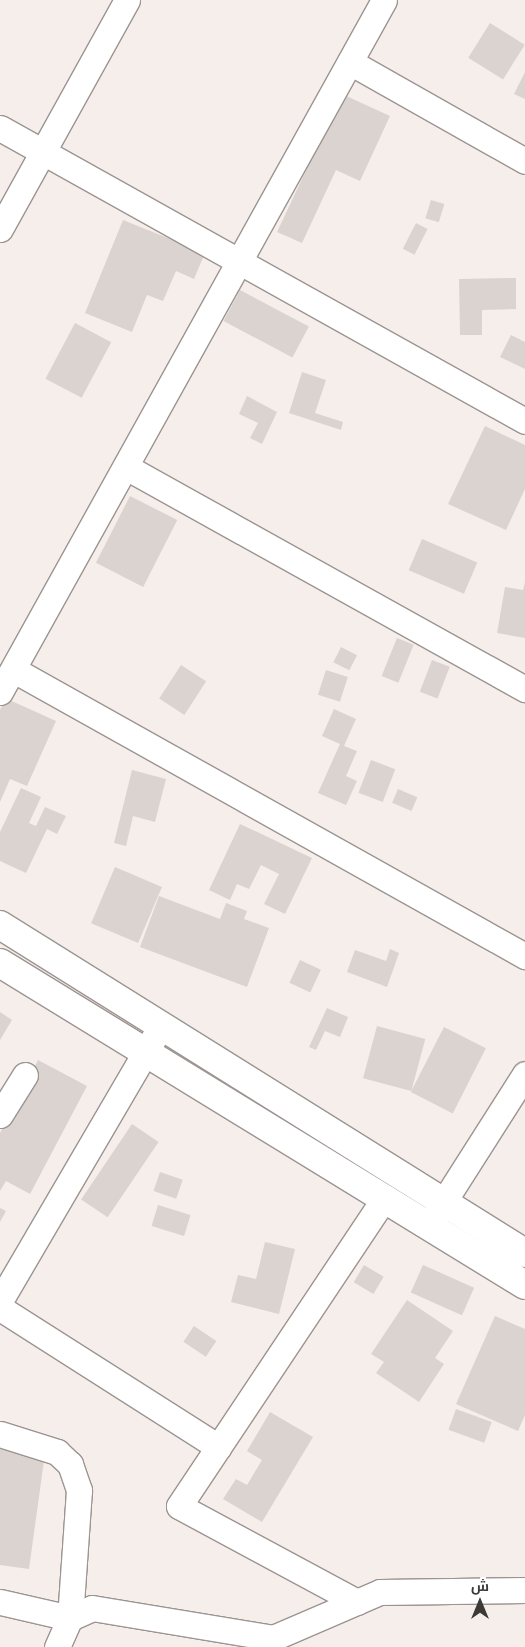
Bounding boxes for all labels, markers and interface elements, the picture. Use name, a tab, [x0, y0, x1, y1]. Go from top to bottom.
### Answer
north arrow	[455, 1577, 505, 1627]
text: ش	[471, 1578, 489, 1595]

